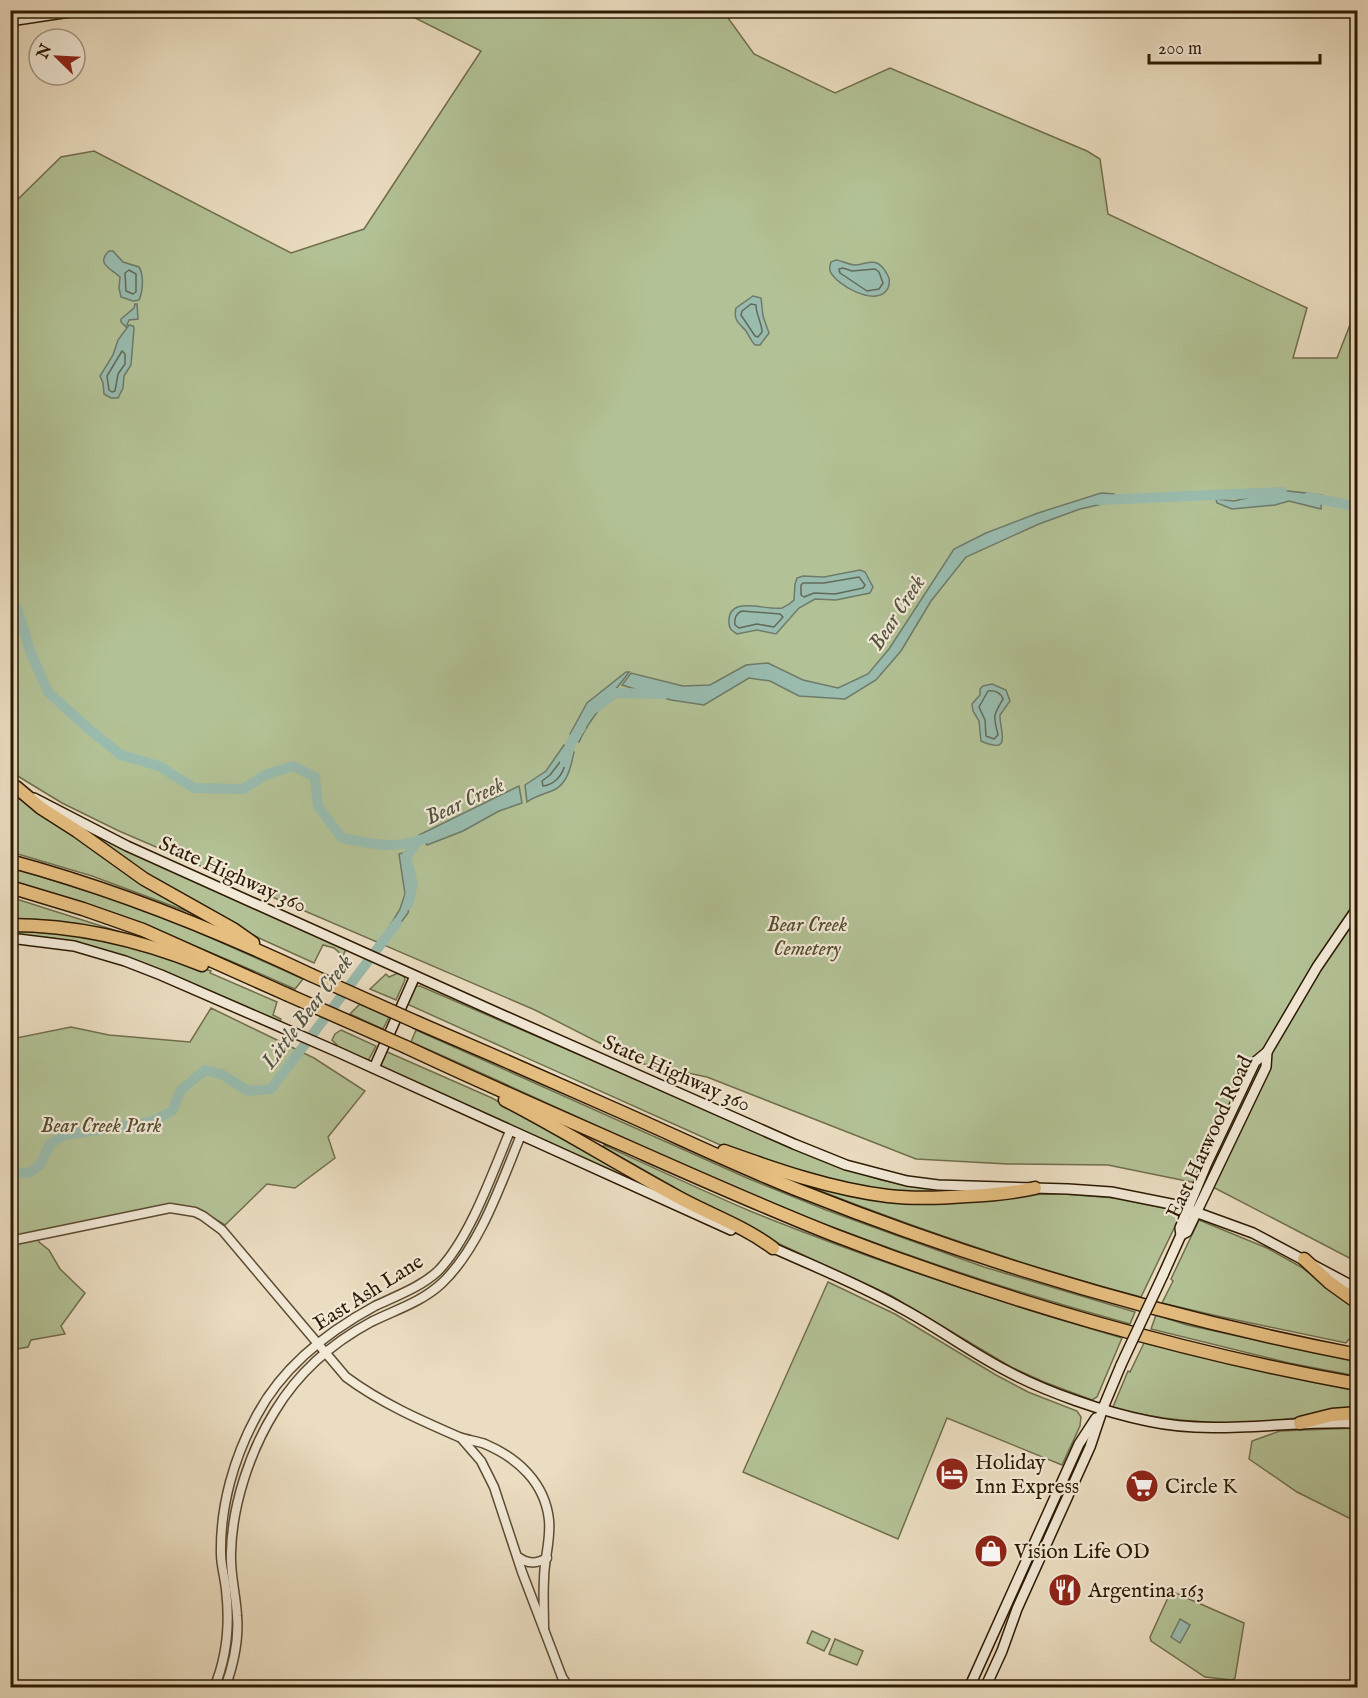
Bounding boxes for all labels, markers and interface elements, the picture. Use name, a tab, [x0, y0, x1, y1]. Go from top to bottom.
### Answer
north arrow	[27, 27, 87, 87]
scale bar	[1149, 27, 1320, 65]
text: 200 m	[1158, 38, 1202, 61]
text: N	[33, 41, 57, 63]
water label: Bear Creek	[863, 570, 932, 656]
water label: Bear Creek	[421, 771, 509, 832]
street label: State Highway 360	[154, 831, 310, 920]
park label: Bear Creek Cemetery	[767, 912, 848, 963]
water label: Little Bear Creek	[255, 949, 360, 1076]
street label: State Highway 360	[598, 1030, 754, 1119]
street label: East Harwood Road	[1161, 1051, 1260, 1224]
park label: Bear Creek Park	[40, 1113, 162, 1140]
street label: East Ash Lane	[309, 1249, 429, 1338]
place label: Holiday Inn Express	[975, 1450, 1079, 1501]
hotel icon: Holiday Inn Express	[934, 1456, 970, 1492]
supermarket icon: Circle K	[1124, 1468, 1160, 1504]
place label: Circle K	[1165, 1474, 1238, 1501]
shop icon: Vision Life OD	[973, 1533, 1009, 1569]
place label: Vision Life OD	[1013, 1539, 1150, 1566]
restaurant icon: Argentina 163	[1047, 1572, 1083, 1608]
place label: Argentina 163	[1087, 1578, 1204, 1605]

